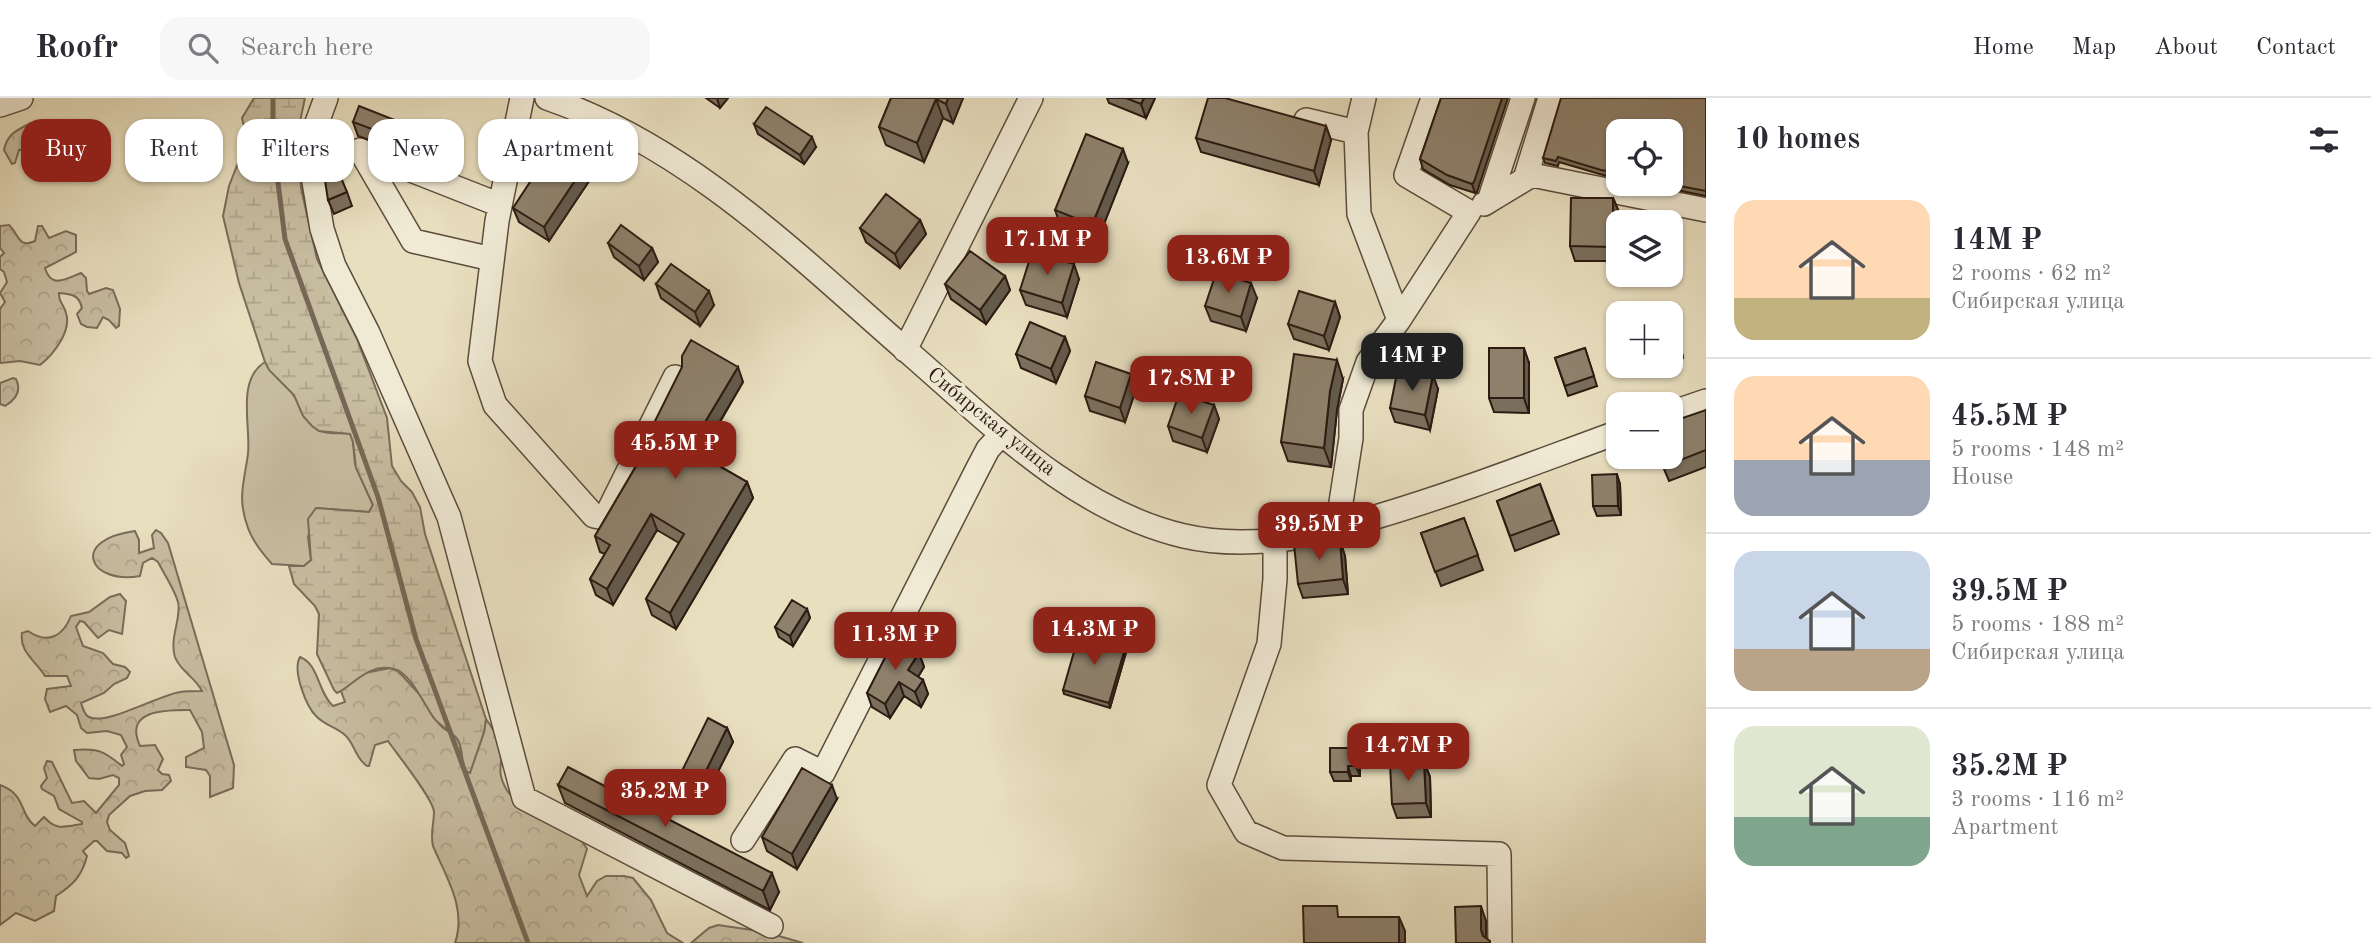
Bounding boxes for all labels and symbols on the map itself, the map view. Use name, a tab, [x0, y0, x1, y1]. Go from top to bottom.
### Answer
pin: 17.1M ₽	[982, 218, 1112, 277]
pin: 13.6M ₽	[1163, 236, 1293, 295]
pin: 14M ₽	[1363, 334, 1461, 393]
pin: 17.8M ₽	[1126, 356, 1256, 416]
street label: Сибирская улица	[923, 364, 1059, 480]
pin: 45.5M ₽	[610, 422, 740, 481]
pin: 39.5M ₽	[1254, 503, 1384, 562]
pin: 14.3M ₽	[1029, 608, 1159, 667]
pin: 11.3M ₽	[830, 612, 960, 672]
pin: 14.7M ₽	[1343, 724, 1473, 783]
pin: 35.2M ₽	[600, 770, 730, 829]

